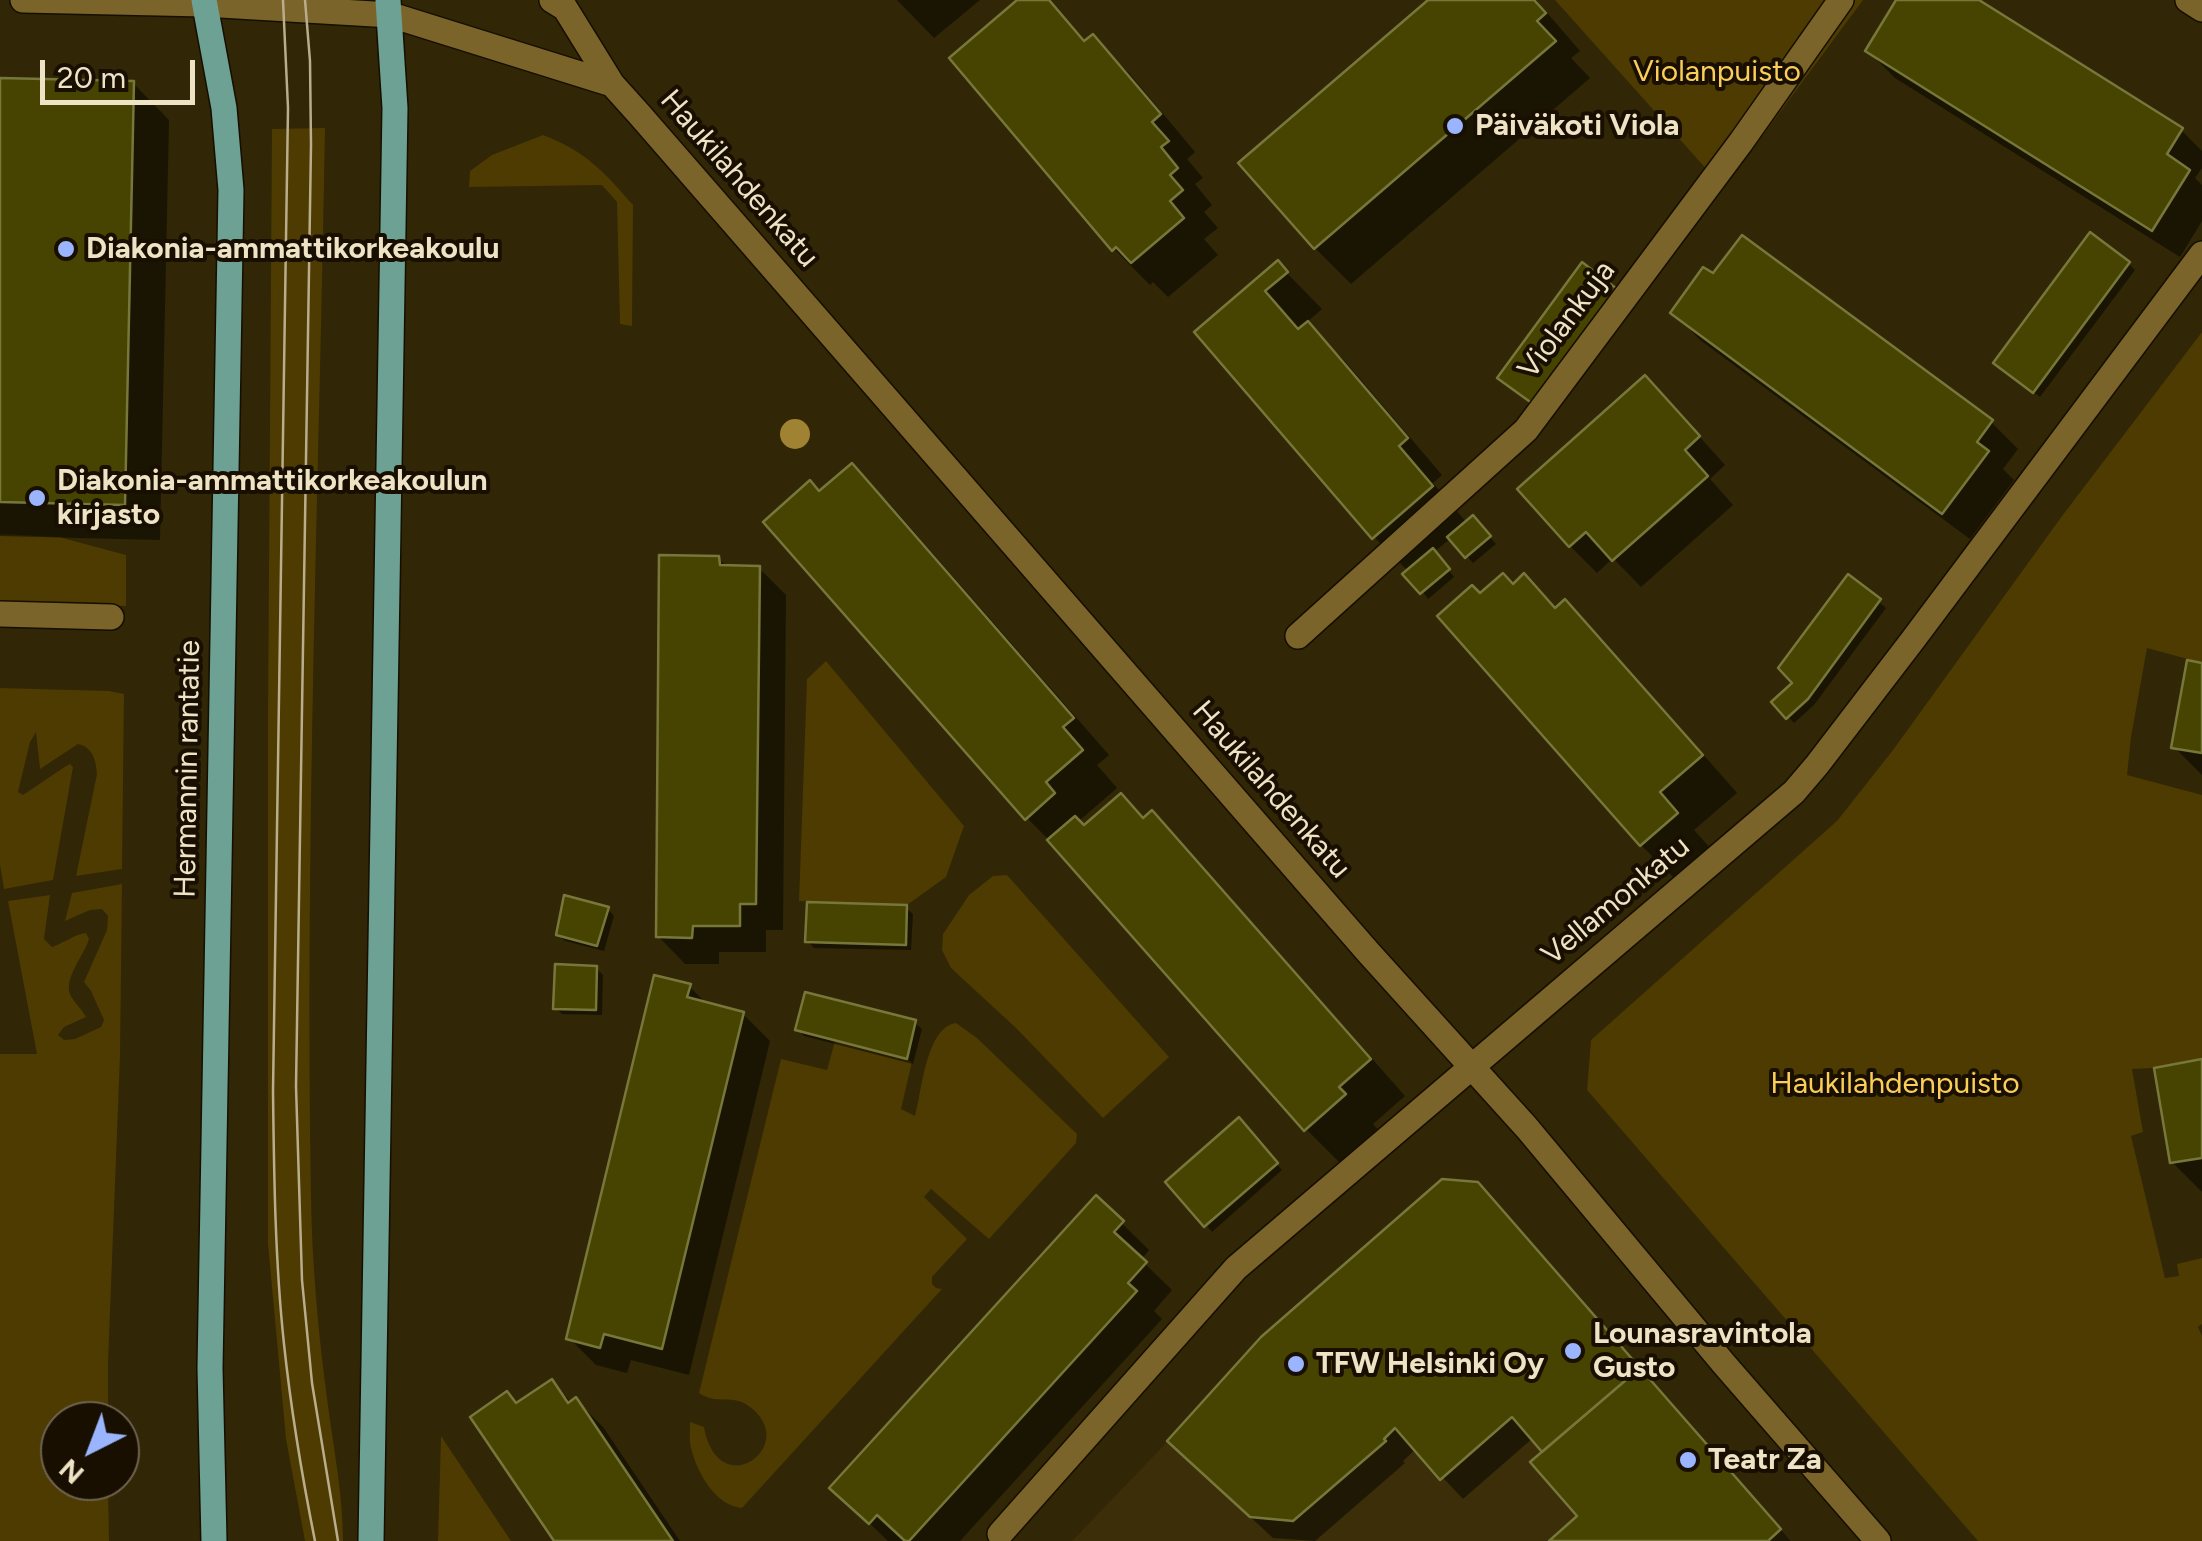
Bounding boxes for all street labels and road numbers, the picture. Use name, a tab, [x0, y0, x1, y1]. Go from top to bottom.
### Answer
street label: Haukilahdenkatu	[652, 83, 826, 275]
street label: Violankuja	[1511, 254, 1623, 386]
street label: Hermannin rantatie	[168, 640, 208, 898]
street label: Haukilahdenkatu	[1184, 694, 1358, 886]
street label: Vellamonkatu	[1535, 829, 1697, 973]

